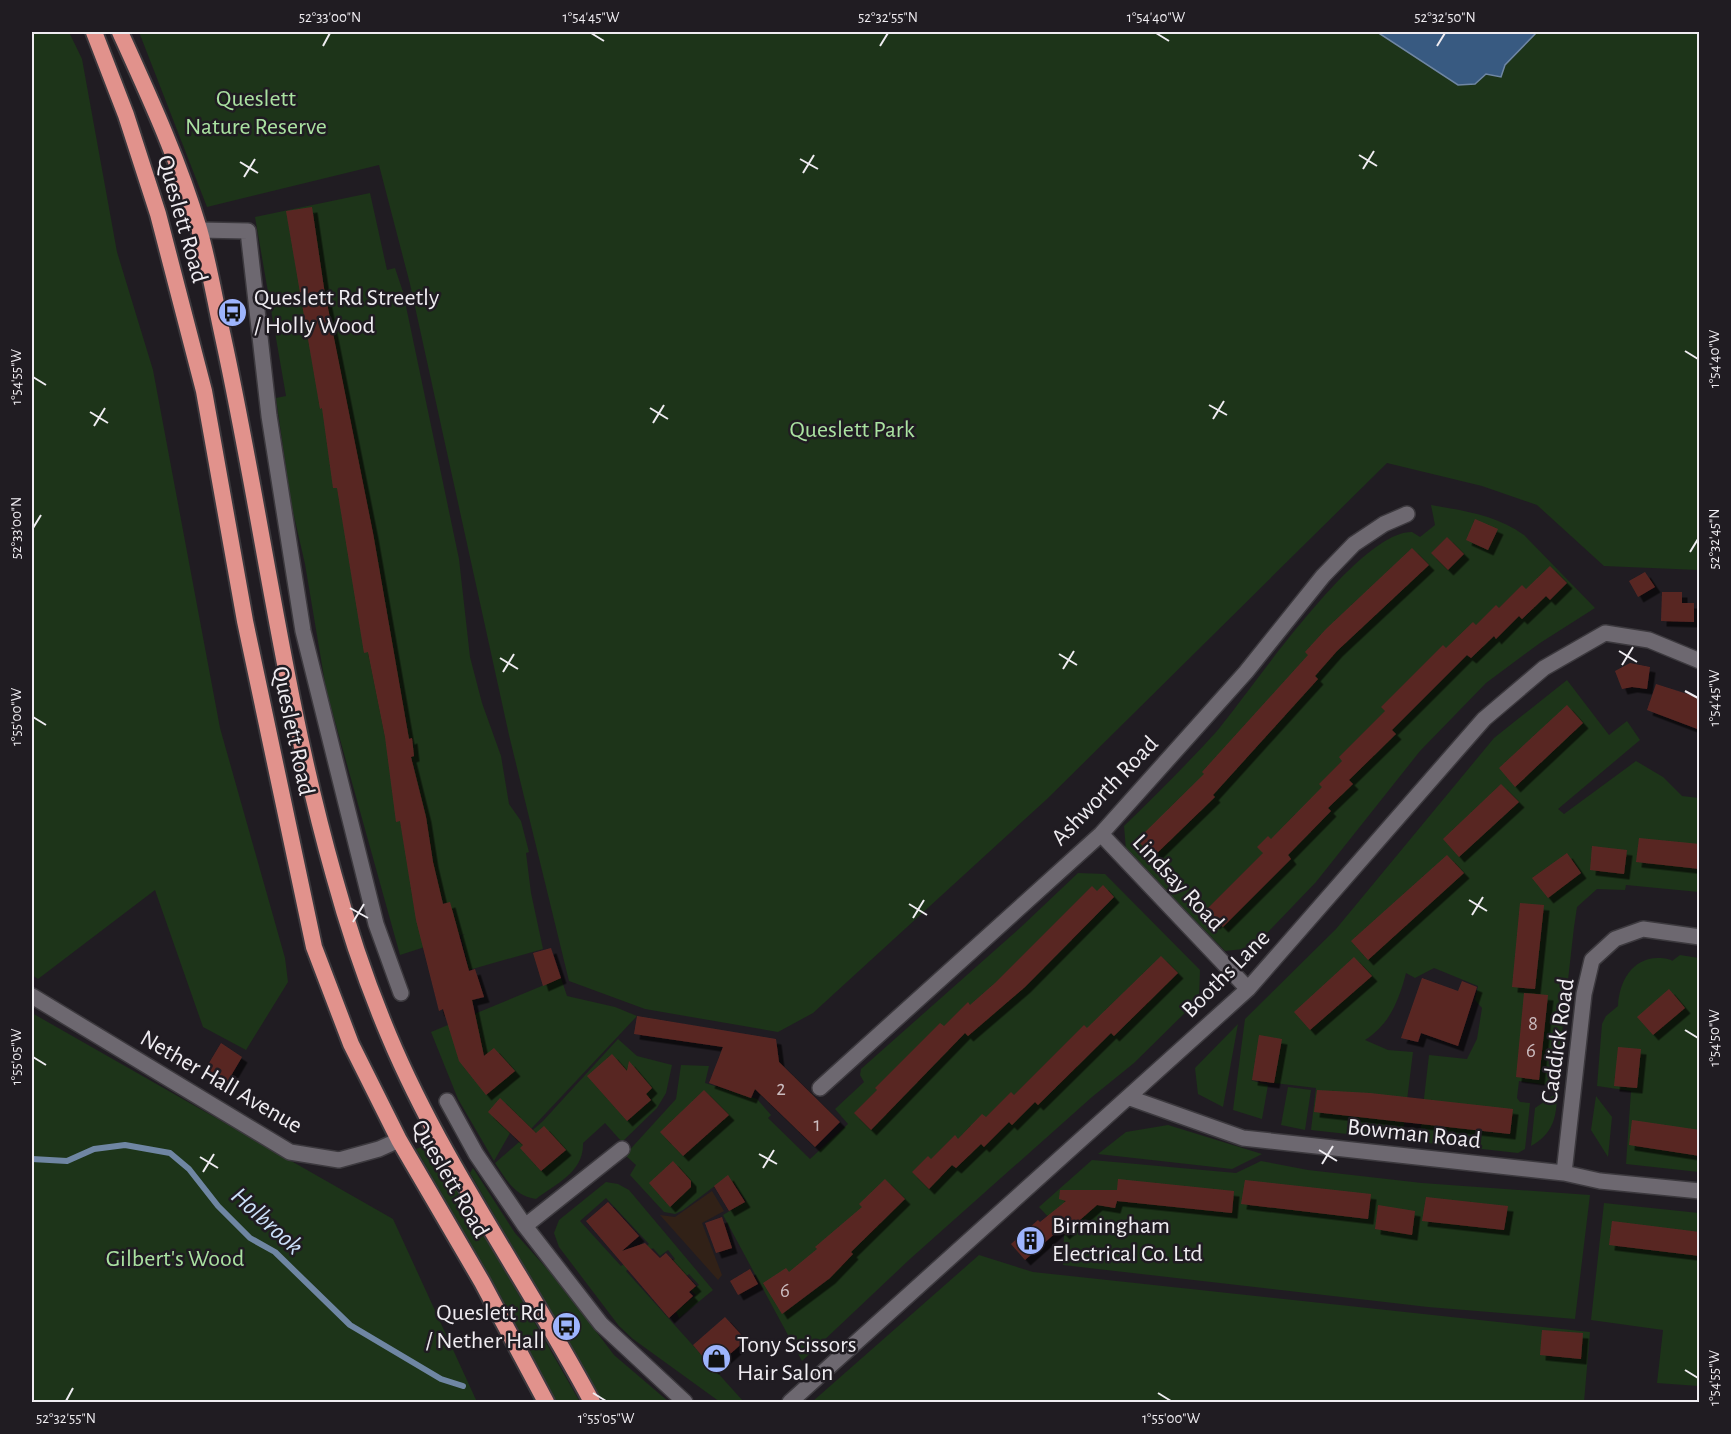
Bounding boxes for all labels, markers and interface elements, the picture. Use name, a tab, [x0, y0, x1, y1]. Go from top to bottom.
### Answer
text: 52°33'00"N	[299, 10, 361, 25]
text: 1°54'45"W	[563, 10, 620, 25]
text: 52°32'55"N	[858, 10, 918, 25]
text: 1°54'40"W	[1127, 10, 1186, 25]
text: 52°32'50"N	[1414, 10, 1476, 25]
park label: Queslett Nature Reserve	[185, 87, 327, 139]
street label: Queslett Road	[152, 152, 212, 286]
place label: Queslett Rd Streetly / Holly Wood	[254, 286, 439, 338]
bus stop icon: Queslett Rd Streetly / Holly Wood	[217, 296, 249, 328]
text: 1°54'40"W	[1707, 329, 1722, 388]
text: 1°54'55"W	[9, 348, 24, 405]
park label: Queslett Park	[789, 418, 915, 442]
text: 52°33'00"N	[9, 497, 24, 559]
text: 52°32'45"N	[1707, 509, 1722, 569]
street label: Queslett Road	[268, 664, 318, 798]
text: 1°54'45"W	[1707, 669, 1722, 726]
text: 1°55'00"W	[9, 687, 24, 746]
street label: Ashworth Road	[1047, 732, 1163, 850]
street label: Lindsay Road	[1128, 830, 1228, 936]
street label: Booths Lane	[1177, 925, 1275, 1023]
street label: Caddick Road	[1537, 977, 1579, 1105]
text: 1°54'50"W	[1707, 1009, 1722, 1067]
house number: 8	[1528, 1013, 1538, 1034]
street label: Nether Hall Avenue	[136, 1026, 306, 1138]
text: 1°55'05"W	[9, 1028, 24, 1085]
house number: 6	[1526, 1040, 1536, 1061]
house number: 2	[776, 1078, 786, 1099]
house number: 1	[813, 1114, 821, 1135]
street label: Bowman Road	[1346, 1115, 1482, 1153]
street label: Queslett Road	[407, 1116, 493, 1242]
water label: Holbrook	[226, 1182, 308, 1260]
place label: Birmingham Electrical Co. Ltd	[1052, 1214, 1203, 1266]
building icon: Birmingham Electrical Co. Ltd	[1015, 1224, 1047, 1256]
park label: Gilbert's Wood	[106, 1247, 244, 1271]
house number: 6	[780, 1280, 790, 1301]
place label: Queslett Rd / Nether Hall	[425, 1301, 545, 1353]
bus stop icon: Queslett Rd / Nether Hall	[550, 1311, 582, 1343]
place label: Tony Scissors Hair Salon	[737, 1333, 857, 1385]
shop icon: Tony Scissors Hair Salon	[700, 1343, 732, 1375]
text: 1°54'55"W	[1707, 1349, 1722, 1406]
text: 52°32'55"N	[36, 1411, 96, 1426]
text: 1°55'05"W	[578, 1411, 635, 1426]
text: 1°55'00"W	[1142, 1411, 1201, 1426]

